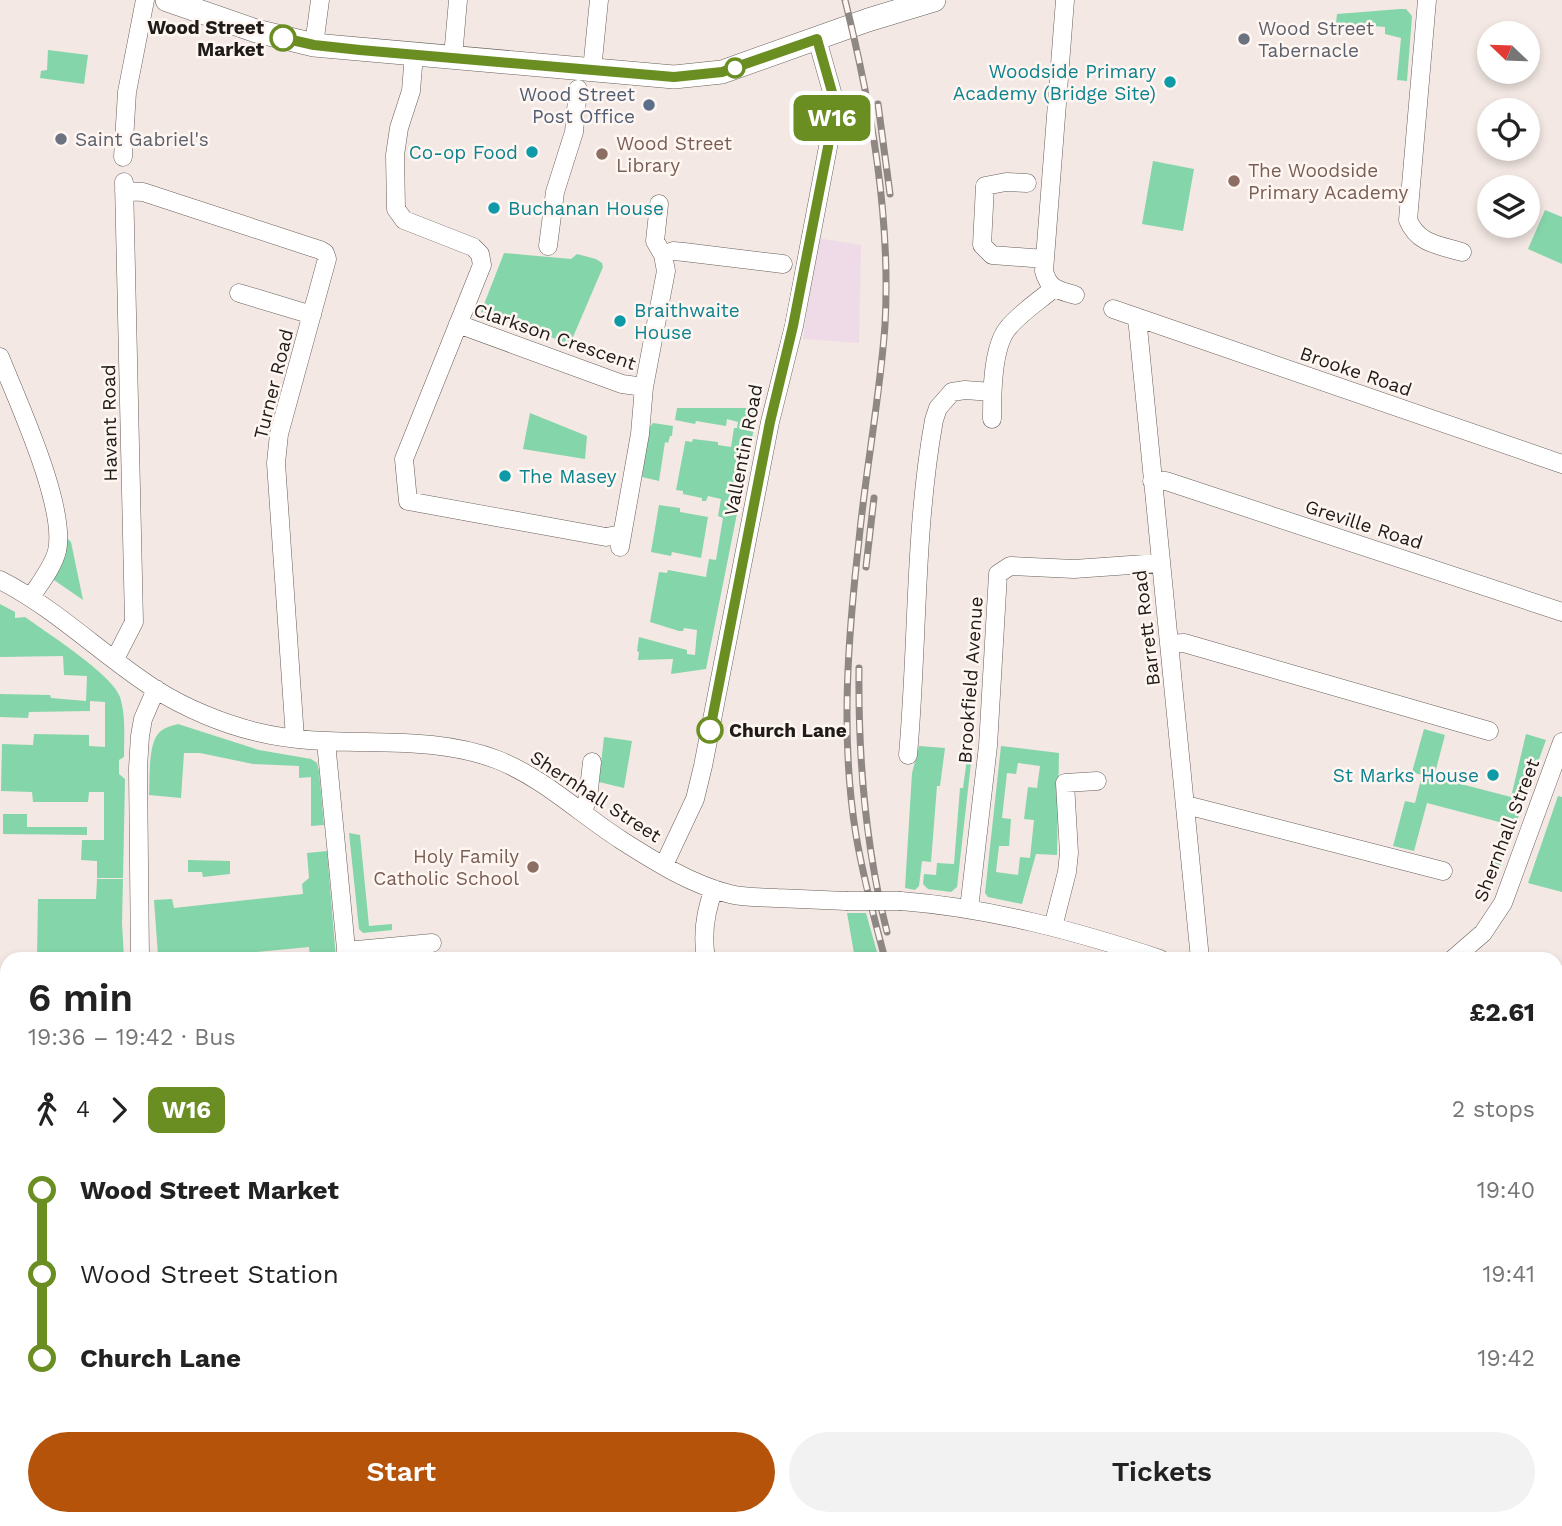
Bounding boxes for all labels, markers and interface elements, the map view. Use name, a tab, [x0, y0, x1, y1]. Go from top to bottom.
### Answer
place label: Wood Street Market	[147, 16, 265, 61]
place label: Wood Street Tabernacle	[1258, 17, 1374, 62]
north arrow	[1477, 21, 1540, 84]
map controls	[1477, 21, 1540, 238]
marker: Wood Street Market	[270, 25, 296, 51]
marker: Wood Street Tabernacle	[1236, 31, 1252, 47]
unlabelled marker	[725, 58, 745, 78]
place label: Woodside Primary Academy (Bridge Site)	[953, 60, 1156, 105]
marker: Woodside Primary Academy (Bridge Site)	[1162, 74, 1178, 90]
place label: Wood Street Post Office	[519, 83, 635, 128]
line badge: W16	[792, 95, 872, 141]
marker: Wood Street Post Office	[641, 97, 657, 113]
button: locate	[1477, 98, 1540, 161]
text: W16	[807, 104, 857, 132]
place label: Saint Gabriel's	[75, 128, 209, 151]
marker: Saint Gabriel's	[53, 131, 69, 147]
place label: Wood Street Library	[616, 132, 732, 177]
place label: Co-op Food	[409, 141, 518, 164]
marker: Co-op Food	[524, 144, 540, 160]
marker: Wood Street Library	[594, 146, 610, 162]
place label: The Woodside Primary Academy	[1248, 159, 1409, 204]
marker: The Woodside Primary Academy	[1226, 173, 1242, 189]
button: layers	[1477, 175, 1540, 238]
place label: Buchanan House	[508, 197, 664, 220]
marker: Buchanan House	[486, 200, 502, 216]
street label: Clarkson Crescent	[471, 298, 639, 375]
place label: Braithwaite House	[634, 299, 740, 344]
marker: Braithwaite House	[612, 313, 628, 329]
street label: Turner Road	[249, 327, 298, 442]
street label: Brooke Road	[1297, 342, 1415, 401]
street label: Havant Road	[97, 364, 122, 482]
street label: Vallentin Road	[719, 382, 768, 518]
place label: The Masey	[519, 465, 617, 488]
marker: The Masey	[497, 468, 513, 484]
street label: Greville Road	[1302, 495, 1426, 554]
street label: Barrett Road	[1128, 569, 1165, 687]
street label: Brookfield Avenue	[953, 596, 988, 764]
marker: Church Lane	[697, 717, 723, 743]
place label: Church Lane	[729, 719, 847, 742]
street label: Shernhall Street	[526, 745, 666, 847]
street label: Shernhall Street	[1469, 755, 1544, 905]
place label: St Marks House	[1333, 764, 1479, 787]
marker: St Marks House	[1485, 767, 1501, 783]
place label: Holy Family Catholic School	[373, 845, 519, 890]
marker: Holy Family Catholic School	[525, 859, 541, 875]
text: 6 min	[28, 976, 133, 1020]
text: £2.61	[1469, 997, 1535, 1027]
text: 19:36 – 19:42 · Bus	[28, 1024, 236, 1051]
icon: walk	[28, 1091, 66, 1129]
icon: forward	[100, 1091, 138, 1129]
text: 4	[76, 1096, 90, 1123]
text: W16	[162, 1096, 211, 1124]
text: 2 stops	[1452, 1096, 1535, 1123]
text: Wood Street Market	[80, 1175, 339, 1205]
text: 19:40	[1477, 1177, 1535, 1204]
text: Wood Street Station	[80, 1259, 339, 1289]
text: 19:41	[1482, 1261, 1535, 1288]
text: Church Lane	[80, 1343, 241, 1373]
text: 19:42	[1478, 1345, 1535, 1372]
button: Start	[28, 1432, 775, 1512]
button: Tickets	[789, 1432, 1535, 1512]

